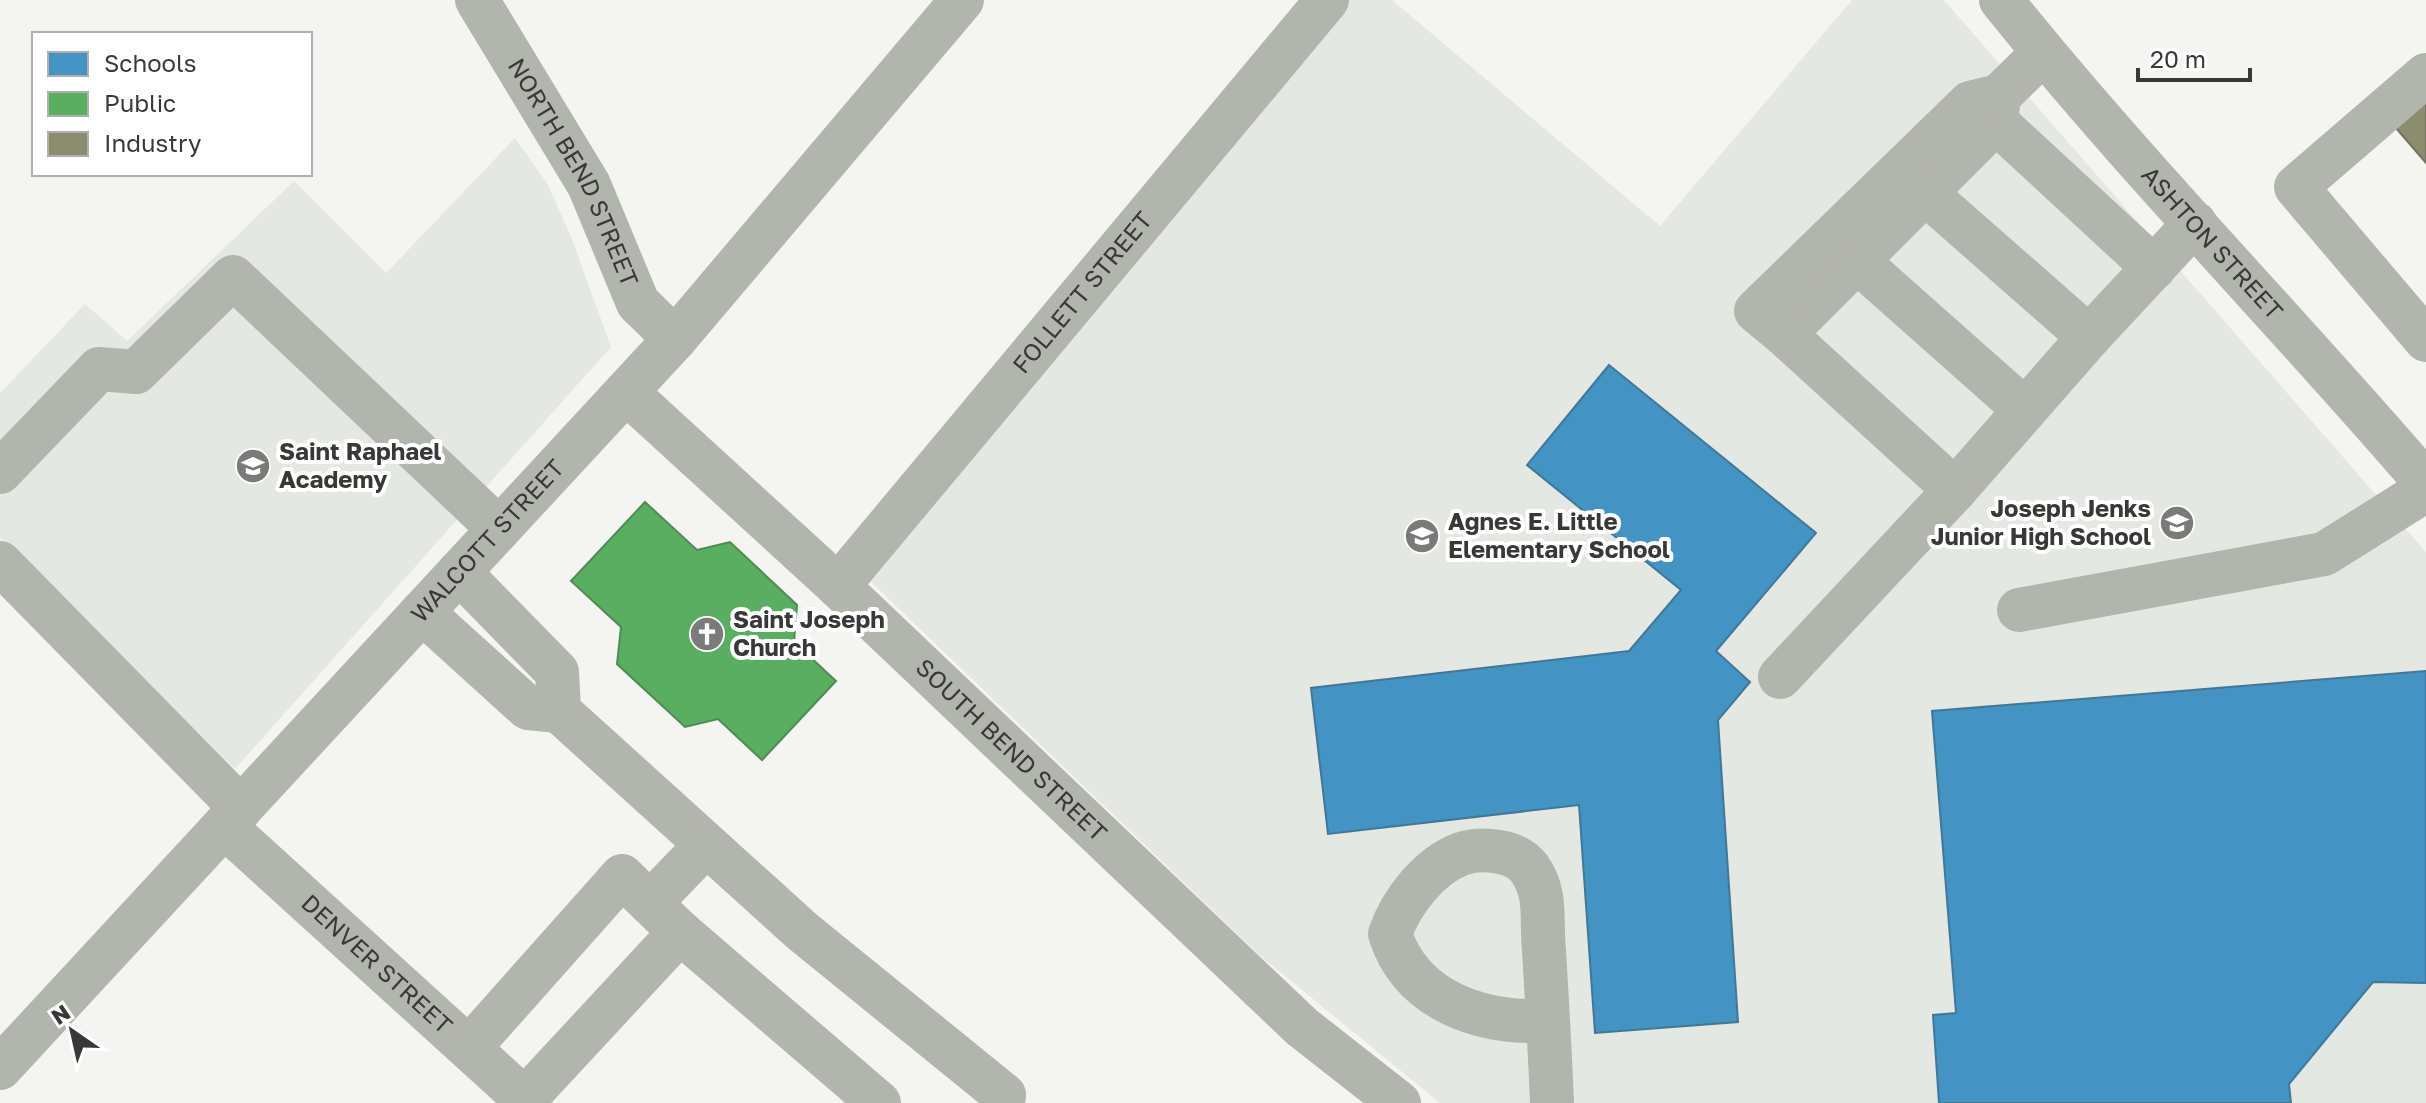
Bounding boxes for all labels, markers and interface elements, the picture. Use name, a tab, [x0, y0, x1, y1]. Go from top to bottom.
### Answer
legend	[32, 32, 312, 176]
scale bar	[2138, 32, 2250, 82]
text: 20 m	[2150, 44, 2206, 73]
text: Schools	[104, 48, 196, 77]
street label: NORTH BEND STREET	[503, 53, 645, 290]
text: Public	[104, 88, 176, 117]
text: Industry	[104, 128, 201, 157]
street label: ASHTON STREET	[2136, 160, 2290, 325]
street label: FOLLETT STREET	[1006, 205, 1157, 378]
place label: Saint Raphael Academy	[279, 436, 441, 493]
school or university icon: Saint Raphael Academy	[234, 447, 272, 485]
street label: WALCOTT STREET	[404, 453, 569, 628]
place label: Joseph Jenks Junior High School	[1931, 493, 2151, 550]
school or university icon: Joseph Jenks Junior High School	[2158, 504, 2196, 542]
place label: Agnes E. Little Elementary School	[1448, 506, 1670, 563]
school or university icon: Agnes E. Little Elementary School	[1403, 517, 1441, 555]
place label: Saint Joseph Church	[733, 604, 885, 661]
church icon: Saint Joseph Church	[688, 615, 726, 653]
street label: SOUTH BEND STREET	[911, 652, 1114, 847]
street label: DENVER STREET	[296, 888, 459, 1039]
north arrow	[32, 991, 112, 1071]
text: N	[46, 998, 75, 1030]

